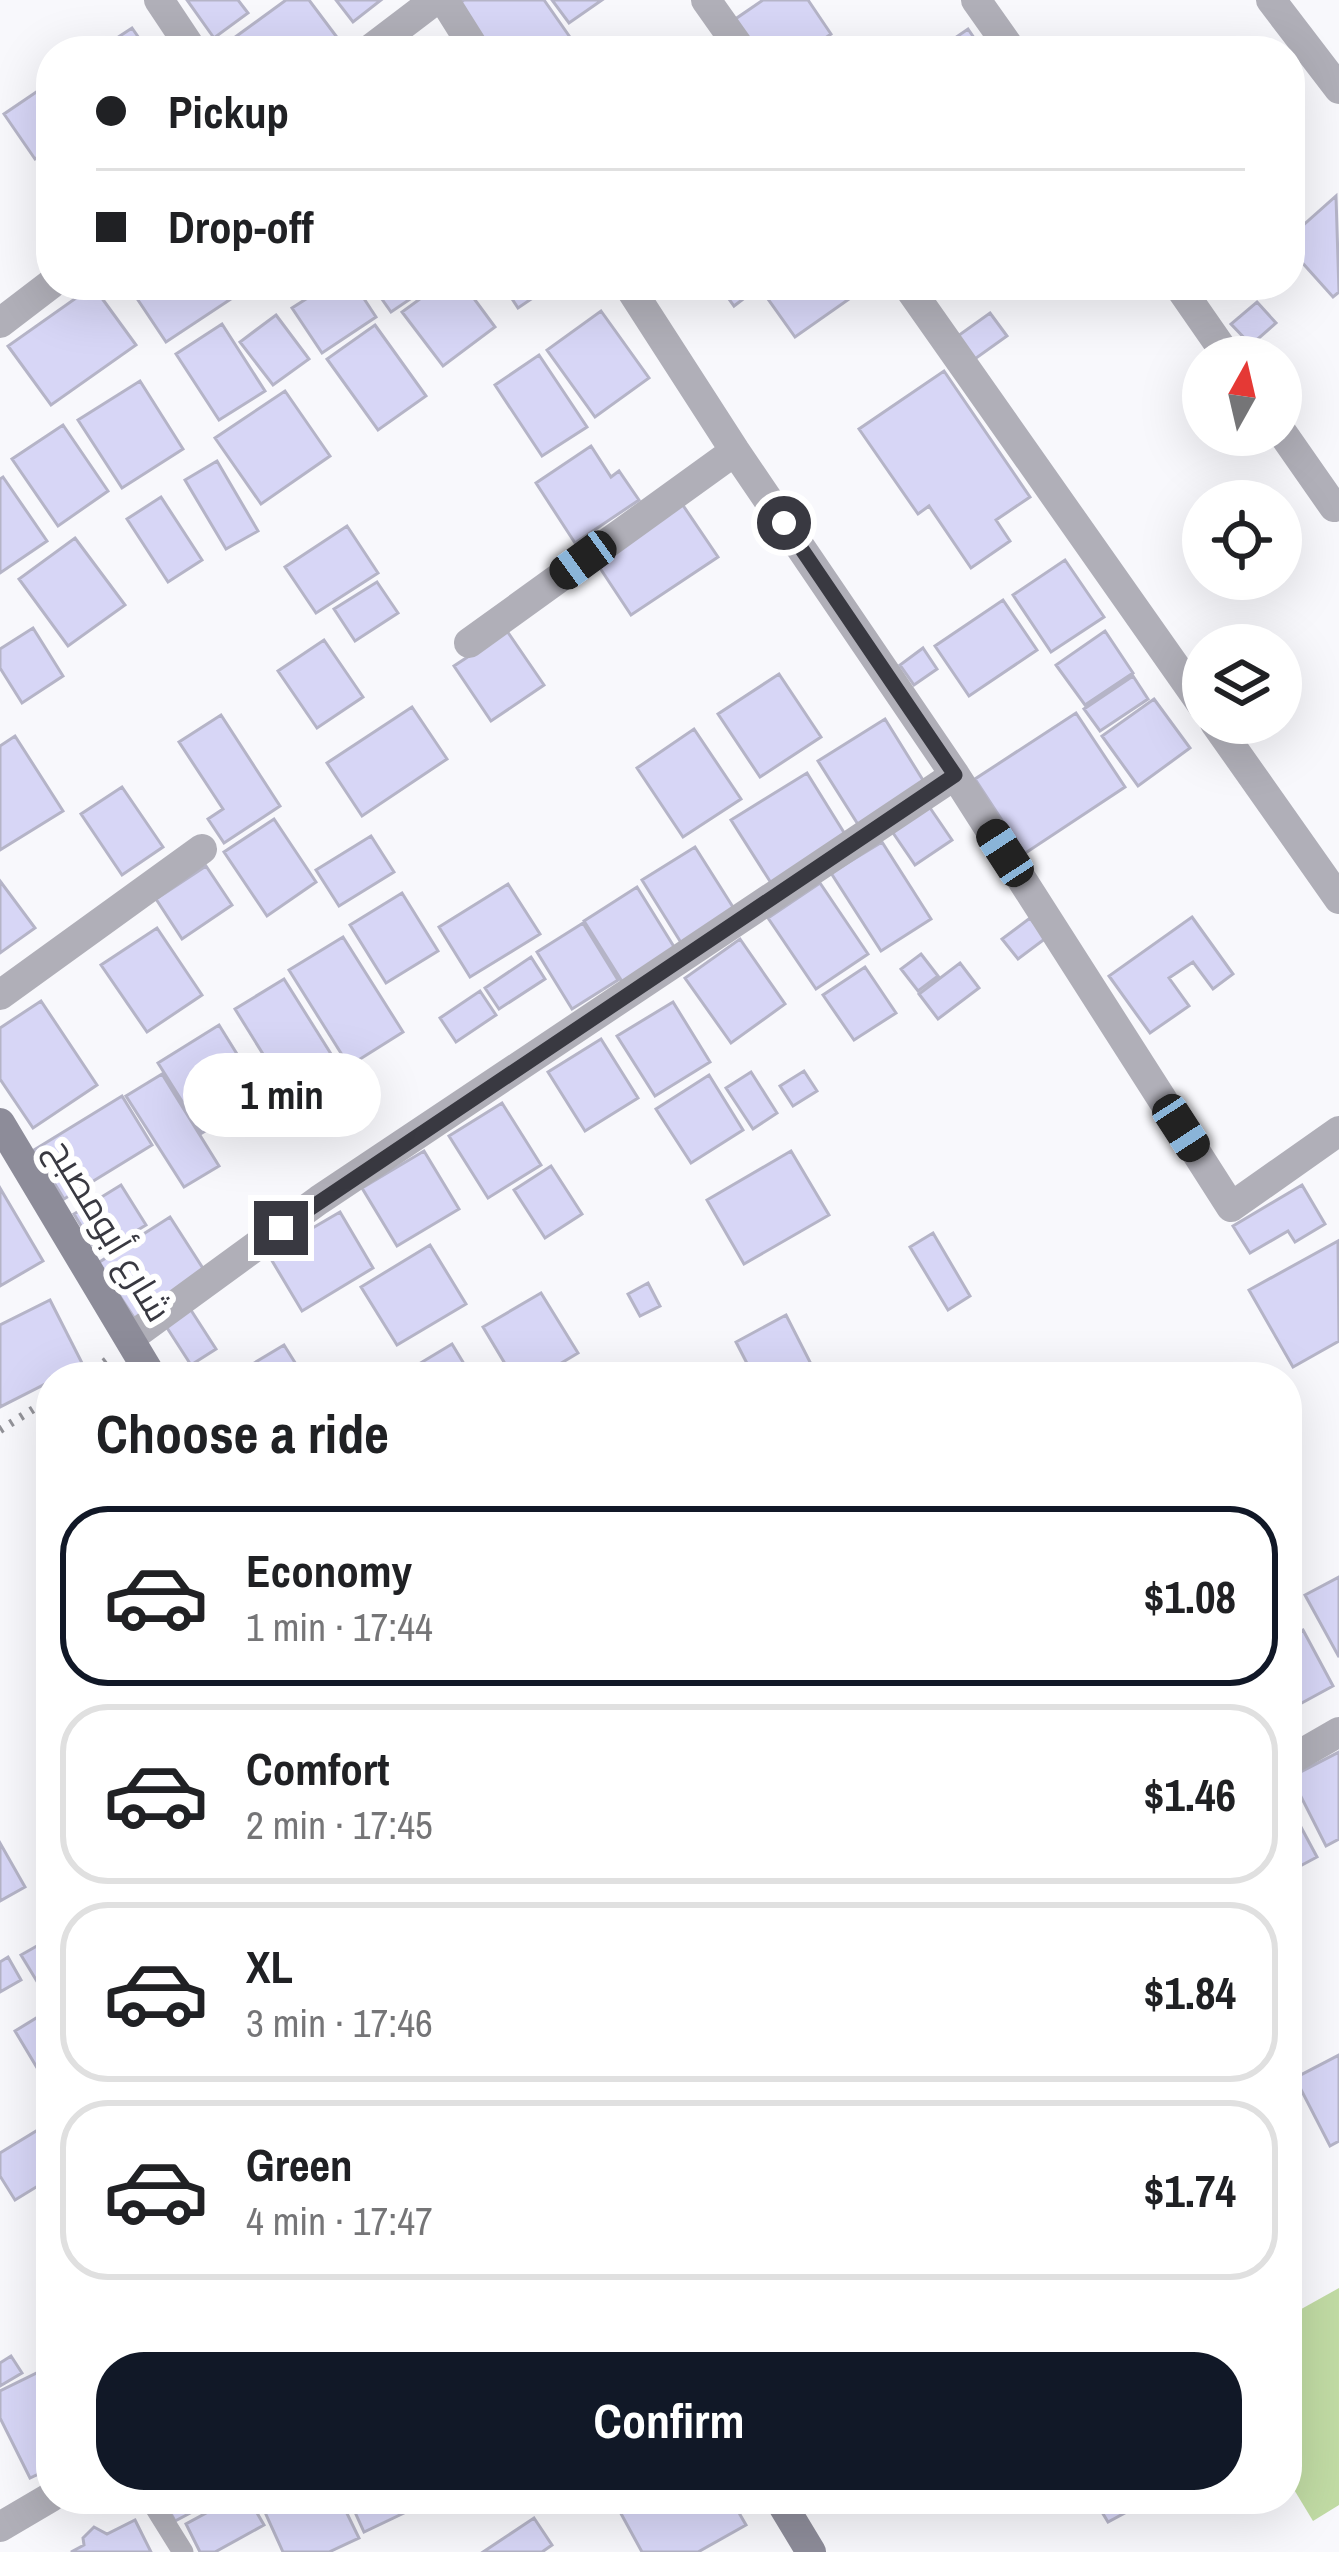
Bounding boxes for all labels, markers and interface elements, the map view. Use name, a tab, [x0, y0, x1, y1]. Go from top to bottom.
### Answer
text: Pickup	[168, 81, 289, 142]
text: Drop-off	[168, 196, 314, 257]
north arrow	[1182, 336, 1302, 456]
map controls	[1182, 336, 1302, 744]
button: locate	[1182, 480, 1302, 600]
route start	[757, 496, 811, 550]
car	[543, 524, 623, 596]
button: layers	[1182, 624, 1302, 744]
car	[970, 813, 1040, 893]
callout: 1 min	[182, 1054, 380, 1138]
text: 1 min	[240, 1069, 324, 1121]
car	[1146, 1088, 1216, 1168]
street label: شارع أبومصبح	[36, 1130, 183, 1331]
route end	[254, 1201, 308, 1255]
text: Choose a ride	[96, 1397, 389, 1470]
text: Economy	[246, 1540, 412, 1601]
icon: car	[102, 1542, 210, 1650]
text: $1.08	[1144, 1566, 1236, 1627]
text: 1 min · 17:44	[246, 1601, 433, 1653]
text: Comfort	[246, 1738, 389, 1799]
icon: car	[102, 1740, 210, 1848]
text: $1.46	[1144, 1764, 1236, 1825]
text: 2 min · 17:45	[246, 1799, 433, 1851]
text: XL	[246, 1936, 293, 1997]
icon: car	[102, 1938, 210, 2046]
text: $1.84	[1144, 1962, 1236, 2023]
text: 3 min · 17:46	[246, 1997, 433, 2049]
text: Green	[246, 2134, 353, 2195]
icon: car	[102, 2136, 210, 2244]
text: $1.74	[1144, 2160, 1236, 2221]
text: 4 min · 17:47	[246, 2195, 433, 2247]
button: Confirm	[96, 2352, 1242, 2490]

